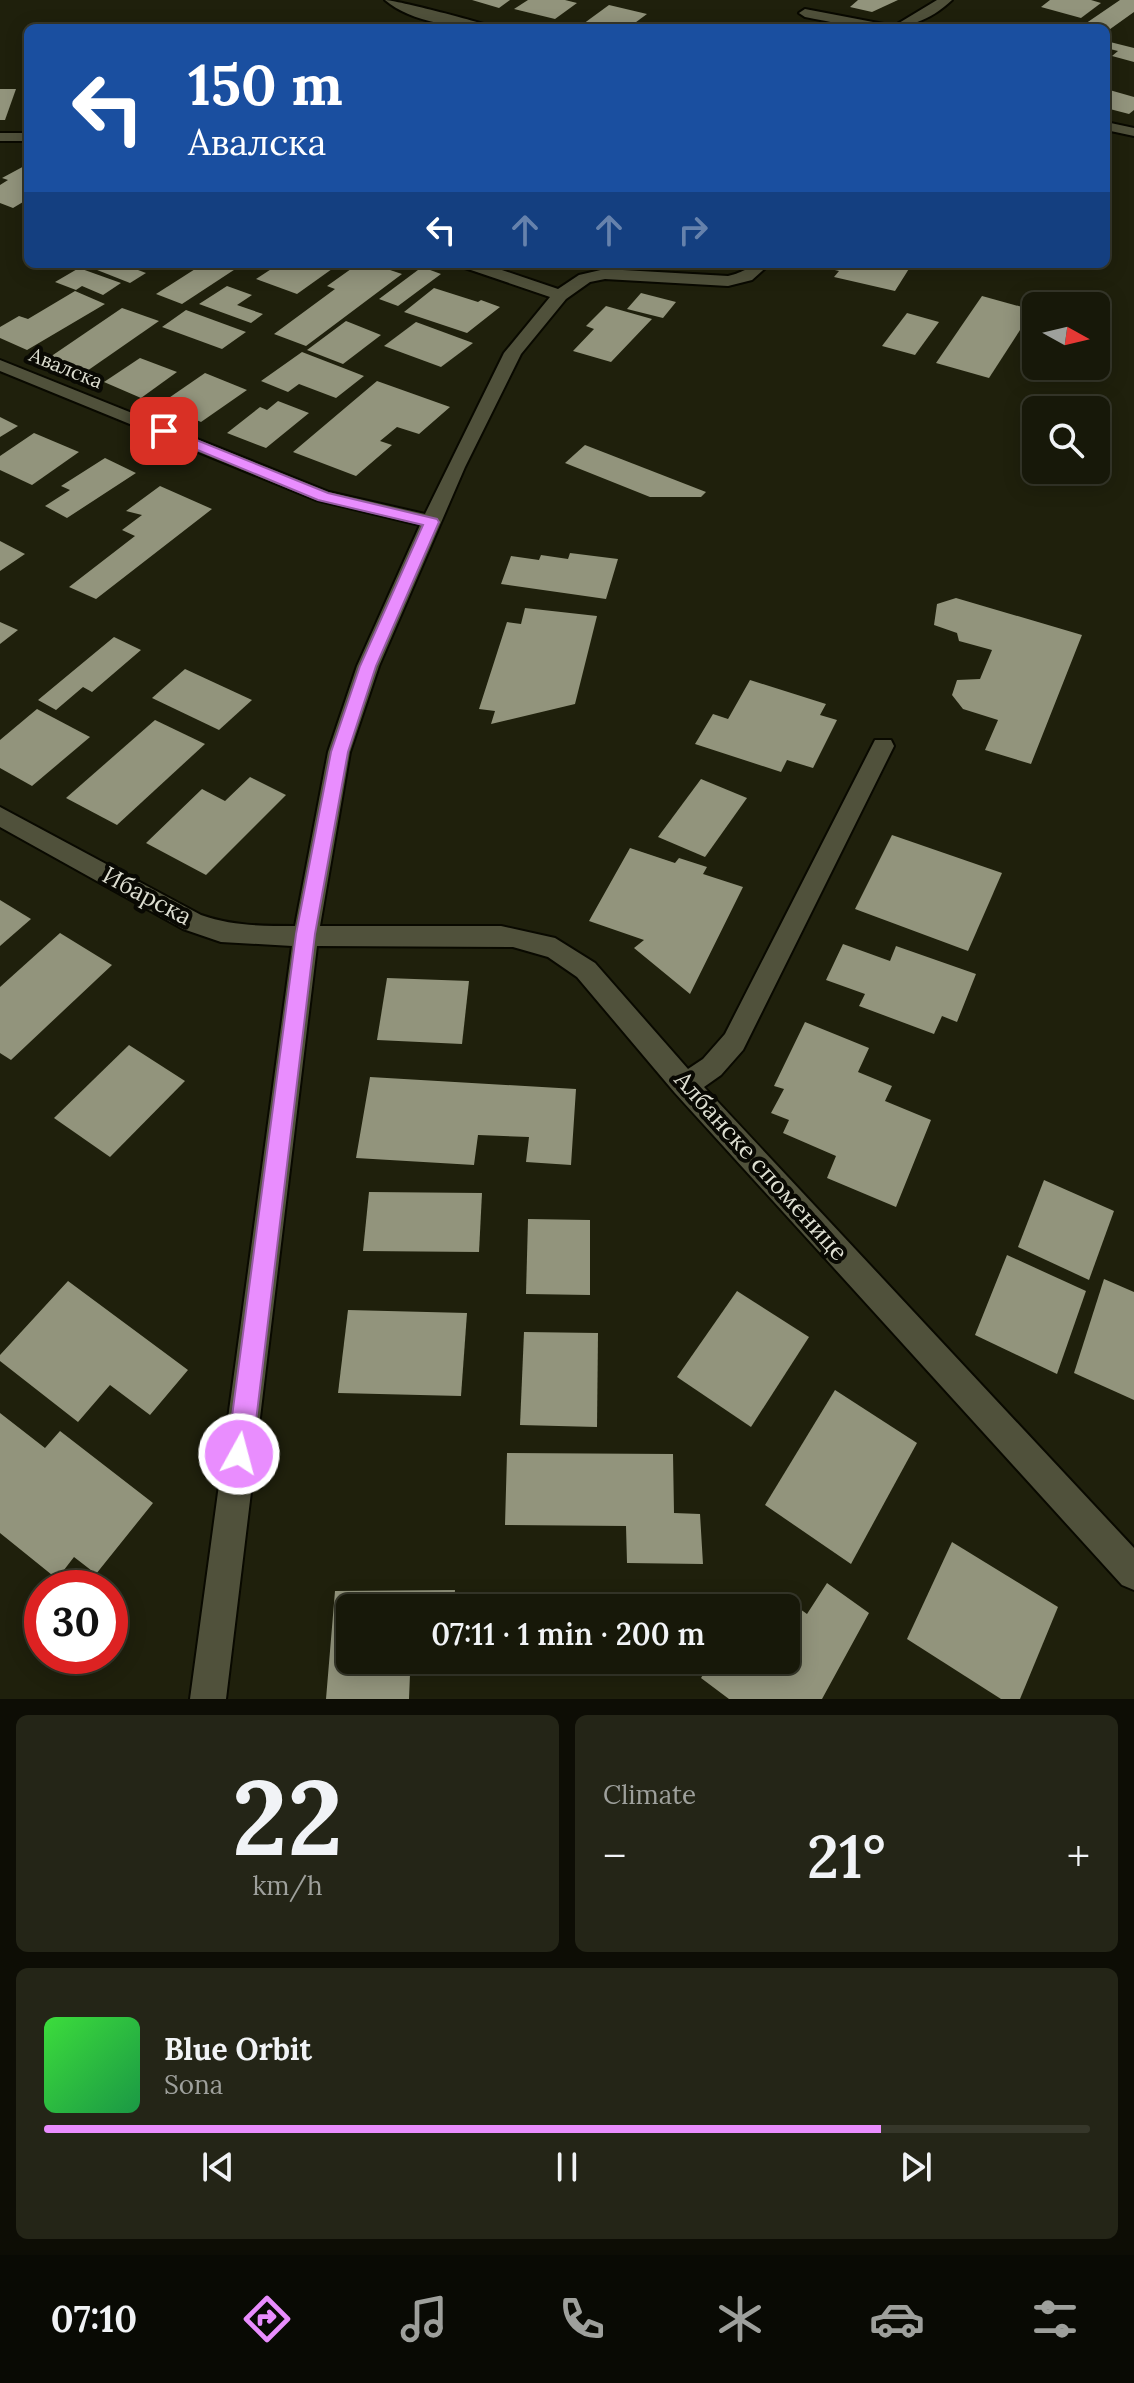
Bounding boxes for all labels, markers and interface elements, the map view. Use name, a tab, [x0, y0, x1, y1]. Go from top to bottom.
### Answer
text: 150 m	[188, 49, 343, 120]
icon: left	[56, 56, 160, 160]
text: Авалска	[188, 119, 326, 165]
icon: left	[419, 208, 463, 252]
icon: ahead	[503, 208, 547, 252]
icon: ahead	[587, 208, 631, 252]
icon: right	[671, 208, 715, 252]
north arrow	[1022, 292, 1110, 380]
map controls	[1022, 292, 1110, 484]
street label: Авалска	[25, 341, 106, 394]
button: search	[1022, 396, 1110, 484]
pin	[130, 397, 198, 465]
icon: arrive	[142, 409, 186, 453]
street label: Ибарска	[97, 859, 197, 932]
street label: Албанске споменице	[667, 1064, 855, 1267]
position arrow	[197, 1412, 281, 1496]
speed limit sign: 30	[24, 1570, 128, 1674]
text: 07:11 · 1 min · 200 m	[431, 1615, 705, 1653]
text: 22	[232, 1750, 343, 1883]
text: Climate	[603, 1778, 696, 1811]
text: 21°	[807, 1818, 886, 1894]
text: −	[603, 1828, 626, 1884]
text: +	[1067, 1828, 1090, 1884]
text: km/h	[252, 1869, 323, 1902]
text: Blue Orbit	[164, 2030, 312, 2068]
text: Sona	[164, 2068, 223, 2101]
icon: previous	[196, 2145, 240, 2189]
icon: pause	[545, 2145, 589, 2189]
icon: next	[894, 2145, 938, 2189]
icon: directions	[239, 2291, 295, 2347]
icon: music	[396, 2291, 452, 2347]
icon: phone	[554, 2291, 610, 2347]
icon: climate	[712, 2291, 768, 2347]
icon: car	[869, 2291, 925, 2347]
icon: filters	[1027, 2291, 1083, 2347]
text: 07:10	[51, 2296, 137, 2342]

